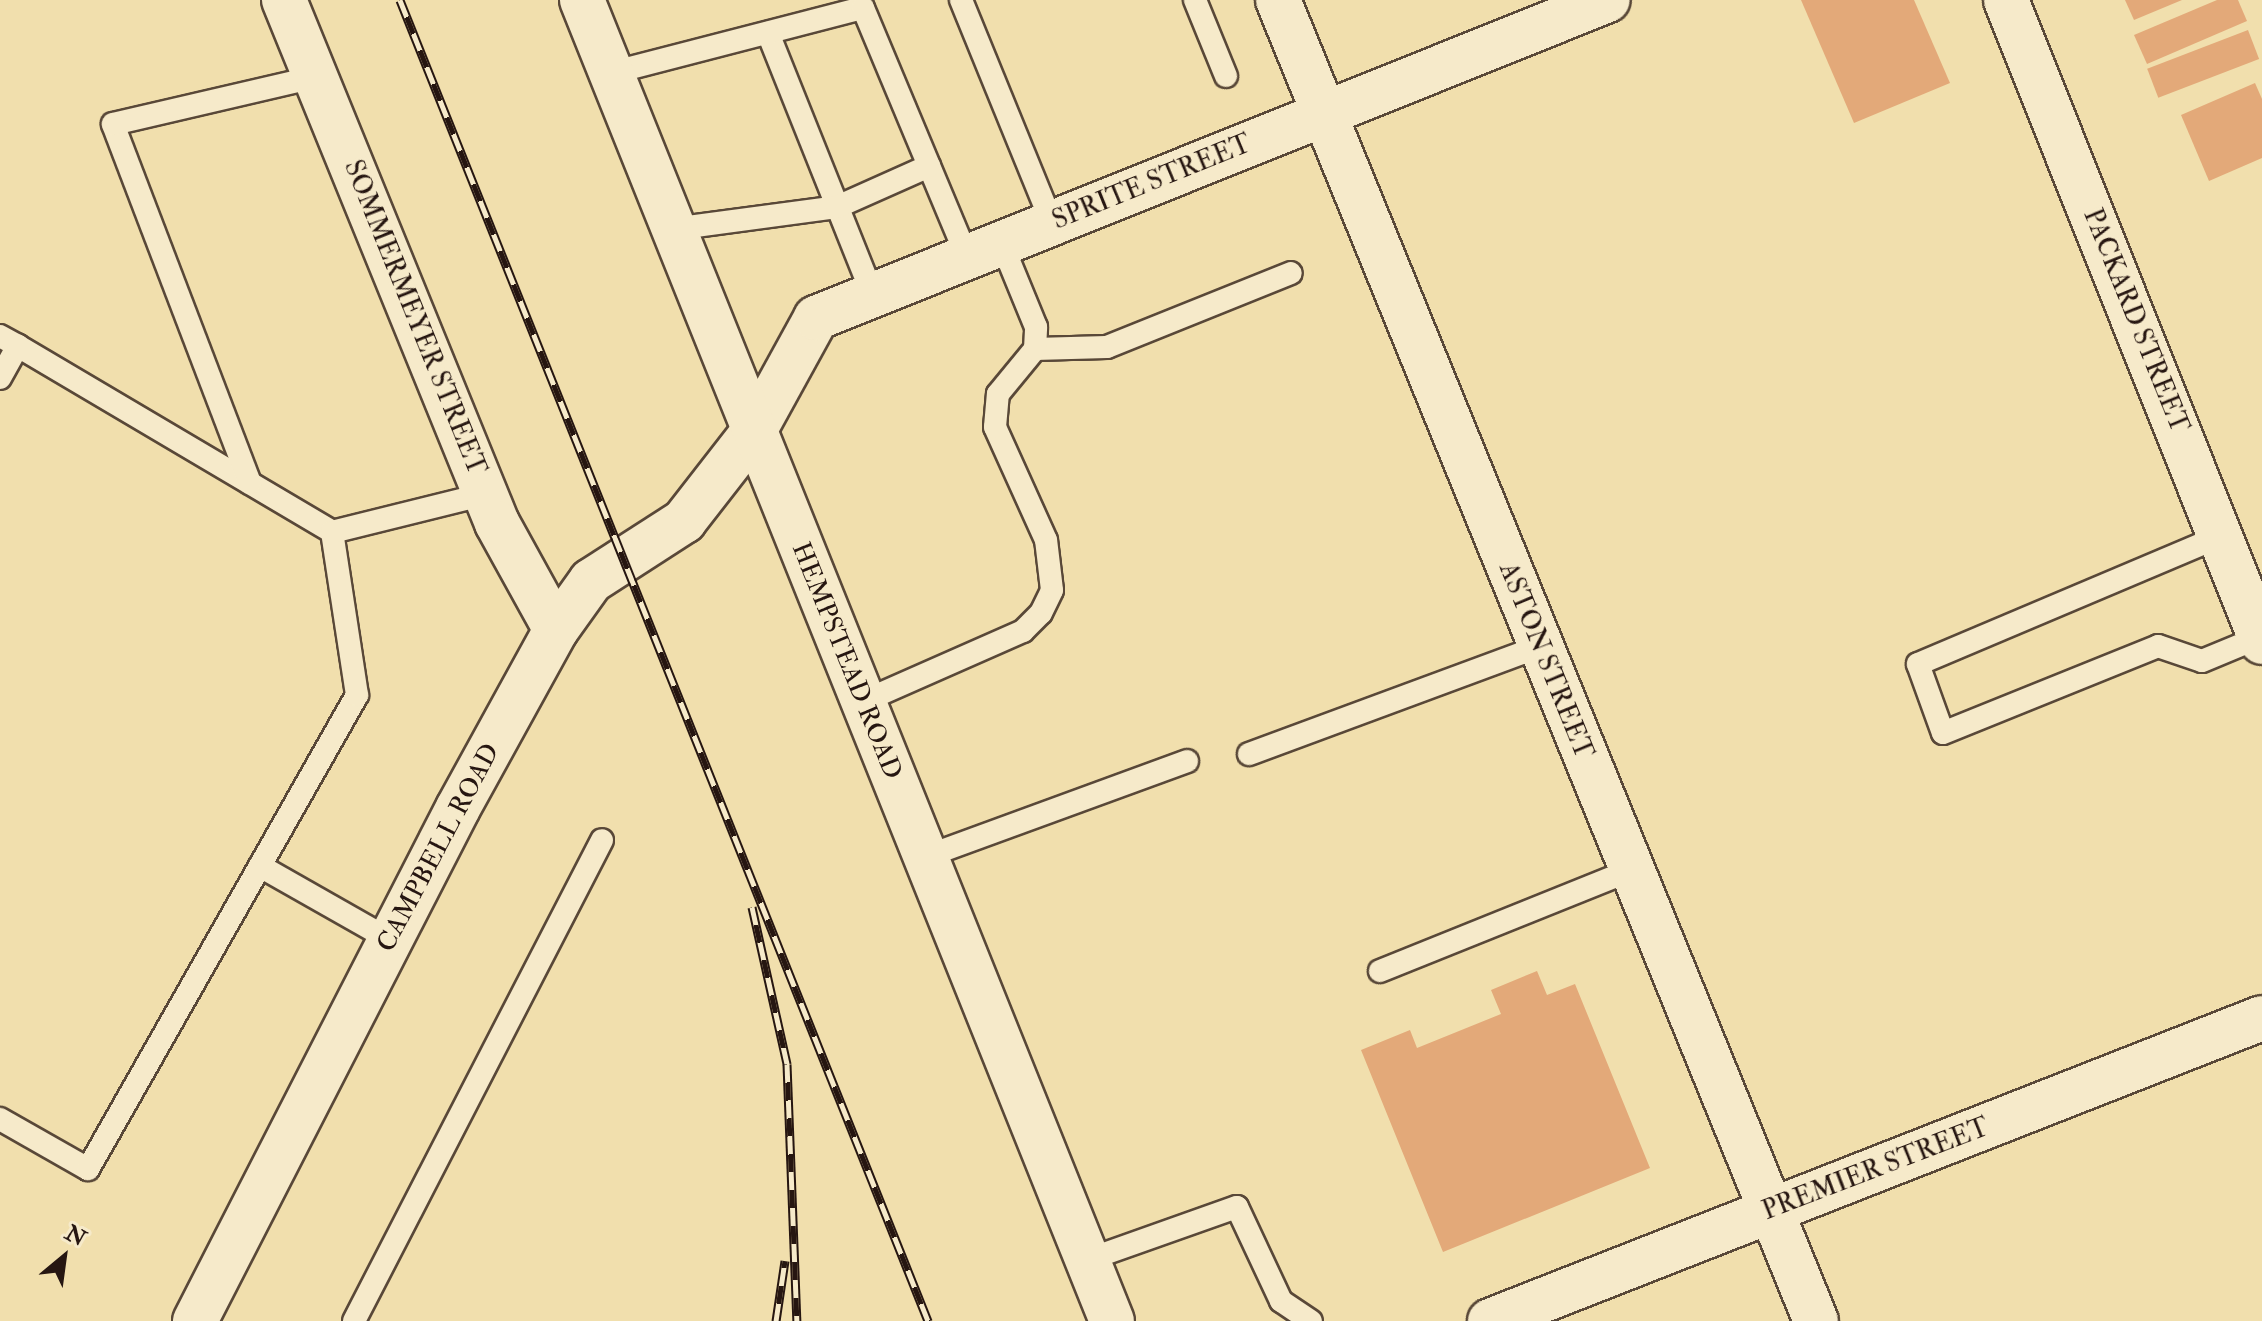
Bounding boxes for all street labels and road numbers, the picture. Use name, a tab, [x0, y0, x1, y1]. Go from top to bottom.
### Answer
street label: SPRITE STREET	[1048, 129, 1256, 237]
street label: SOMMERMEYER STREET	[336, 156, 492, 480]
street label: PACKARD STREET	[2076, 204, 2194, 438]
street label: HEMPSTEAD ROAD	[784, 538, 908, 784]
street label: ASTON STREET	[1491, 558, 1599, 764]
street label: CAMPBELL ROAD	[371, 739, 507, 957]
street label: PREMIER STREET	[1758, 1112, 1994, 1228]

